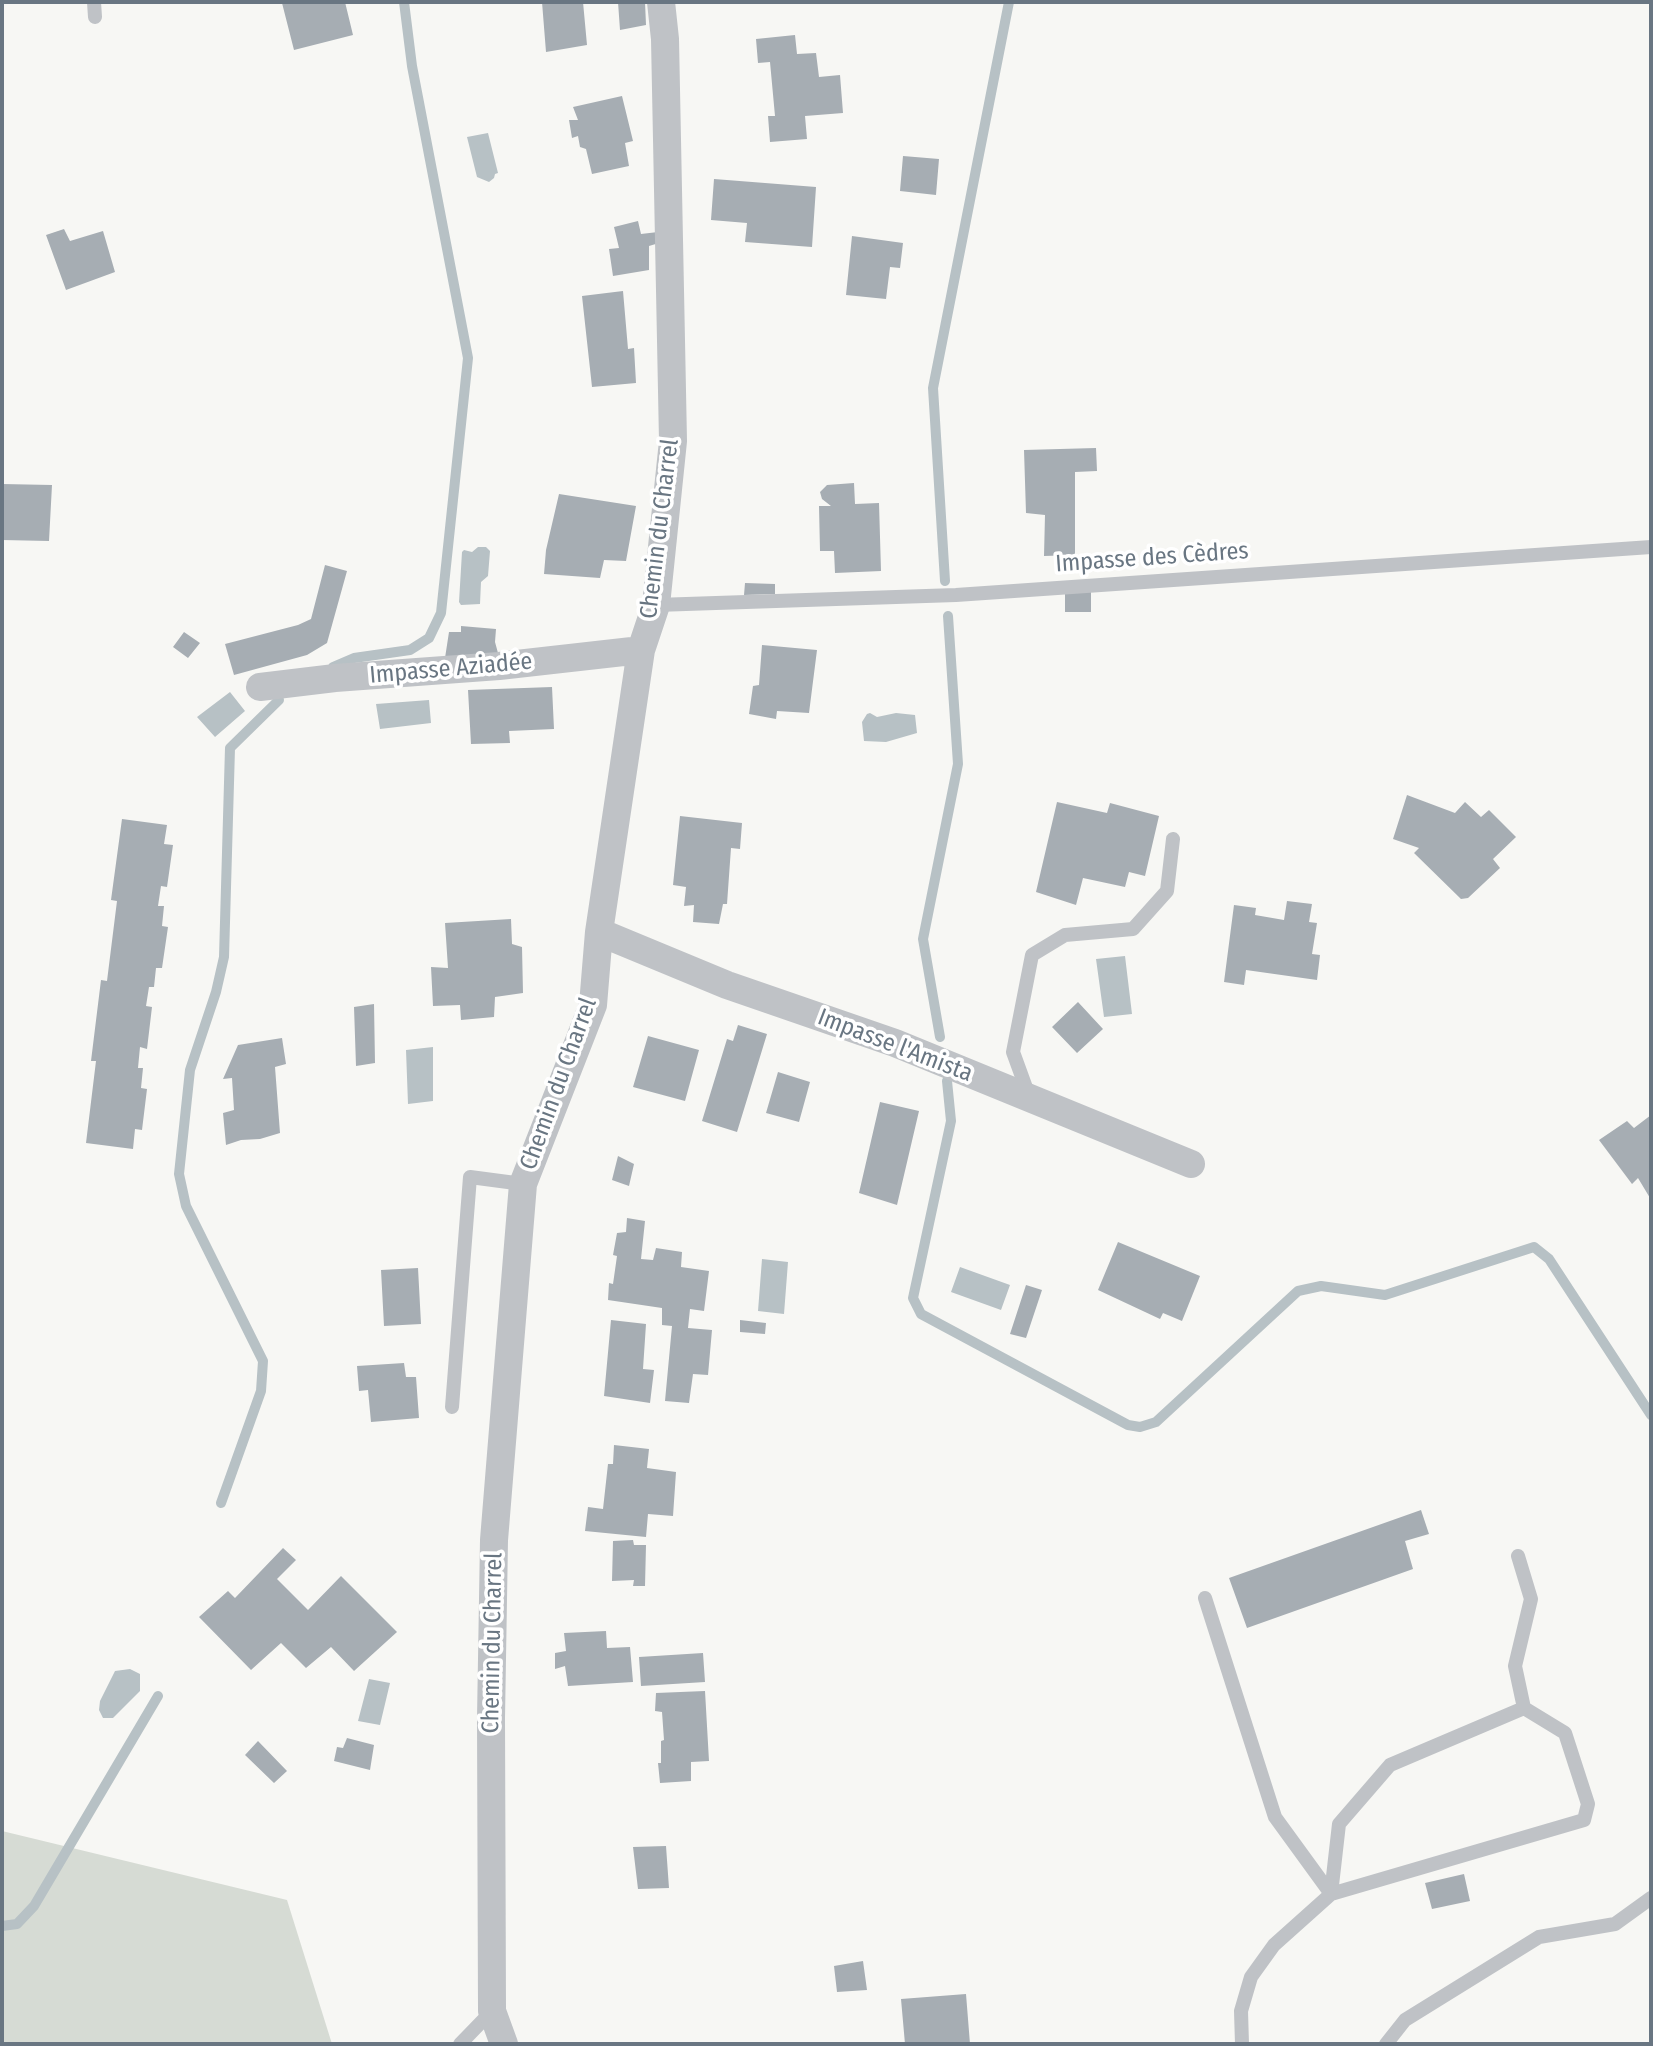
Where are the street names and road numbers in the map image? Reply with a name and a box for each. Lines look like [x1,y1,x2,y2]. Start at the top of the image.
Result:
street label: Chemin du Charrel [635,437,685,621]
street label: Impasse des Cèdres [1054,537,1250,579]
street label: Impasse Aziadée [368,648,534,690]
street label: Chemin du Charrel [515,994,603,1174]
street label: Impasse l'Amista [813,1003,977,1089]
street label: Chemin du Charrel [477,1552,509,1734]

